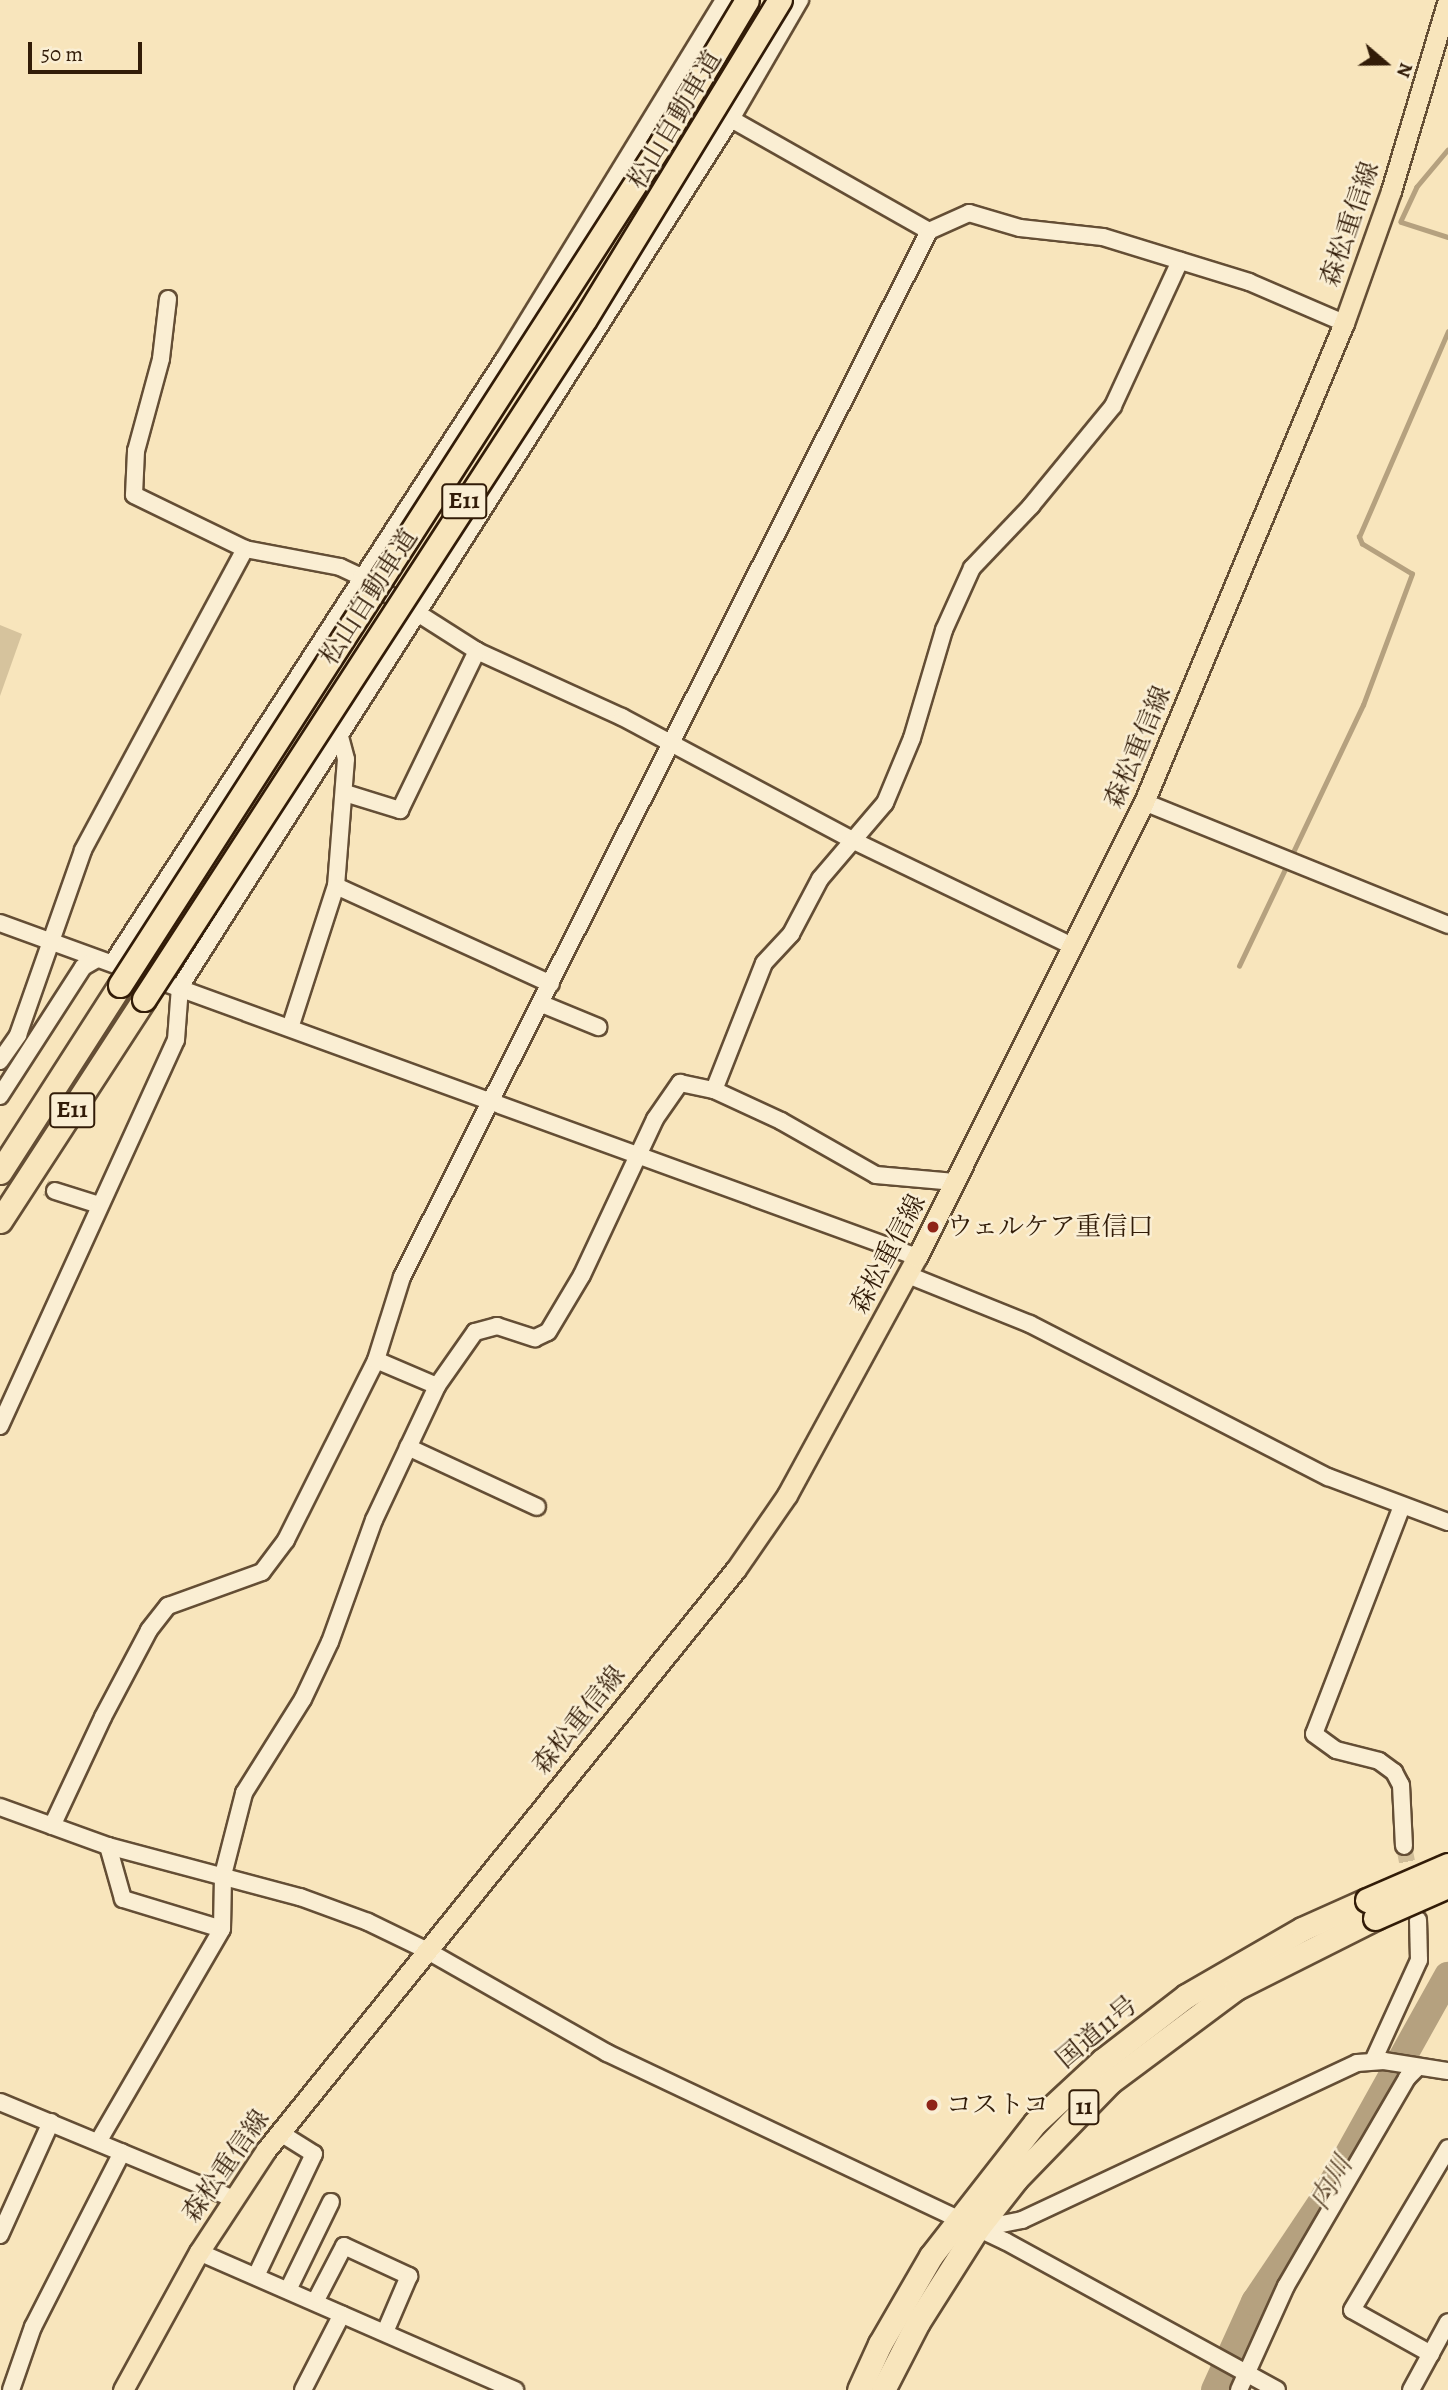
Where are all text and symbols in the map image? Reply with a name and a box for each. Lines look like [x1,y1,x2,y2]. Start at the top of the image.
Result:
scale bar [32,28,145,72]
north arrow [1350,28,1420,98]
text: 50 m [41,40,83,68]
street label: 松山自動車道 [621,45,729,195]
text: N [1390,59,1419,81]
street label: 森松重信線 [1314,157,1386,291]
road number: E11 [441,480,487,522]
street label: 松山自動車道 [313,523,425,671]
street label: 森松重信線 [1098,681,1178,813]
road number: E11 [49,1090,95,1130]
street label: 森松重信線 [844,1189,932,1319]
place label: ウェルケア重信口 [947,1211,1155,1243]
marker: ウェルケア重信口 [925,1219,941,1235]
street label: 森松重信線 [526,1660,632,1780]
street label: 国道11号 [1050,1989,1144,2075]
road number: 11 [1068,2086,1100,2128]
place label: コストコ [946,2089,1050,2121]
marker: コストコ [924,2097,940,2113]
street label: 森松重信線 [176,2104,276,2228]
water label: 内川 [1302,2150,1360,2216]

